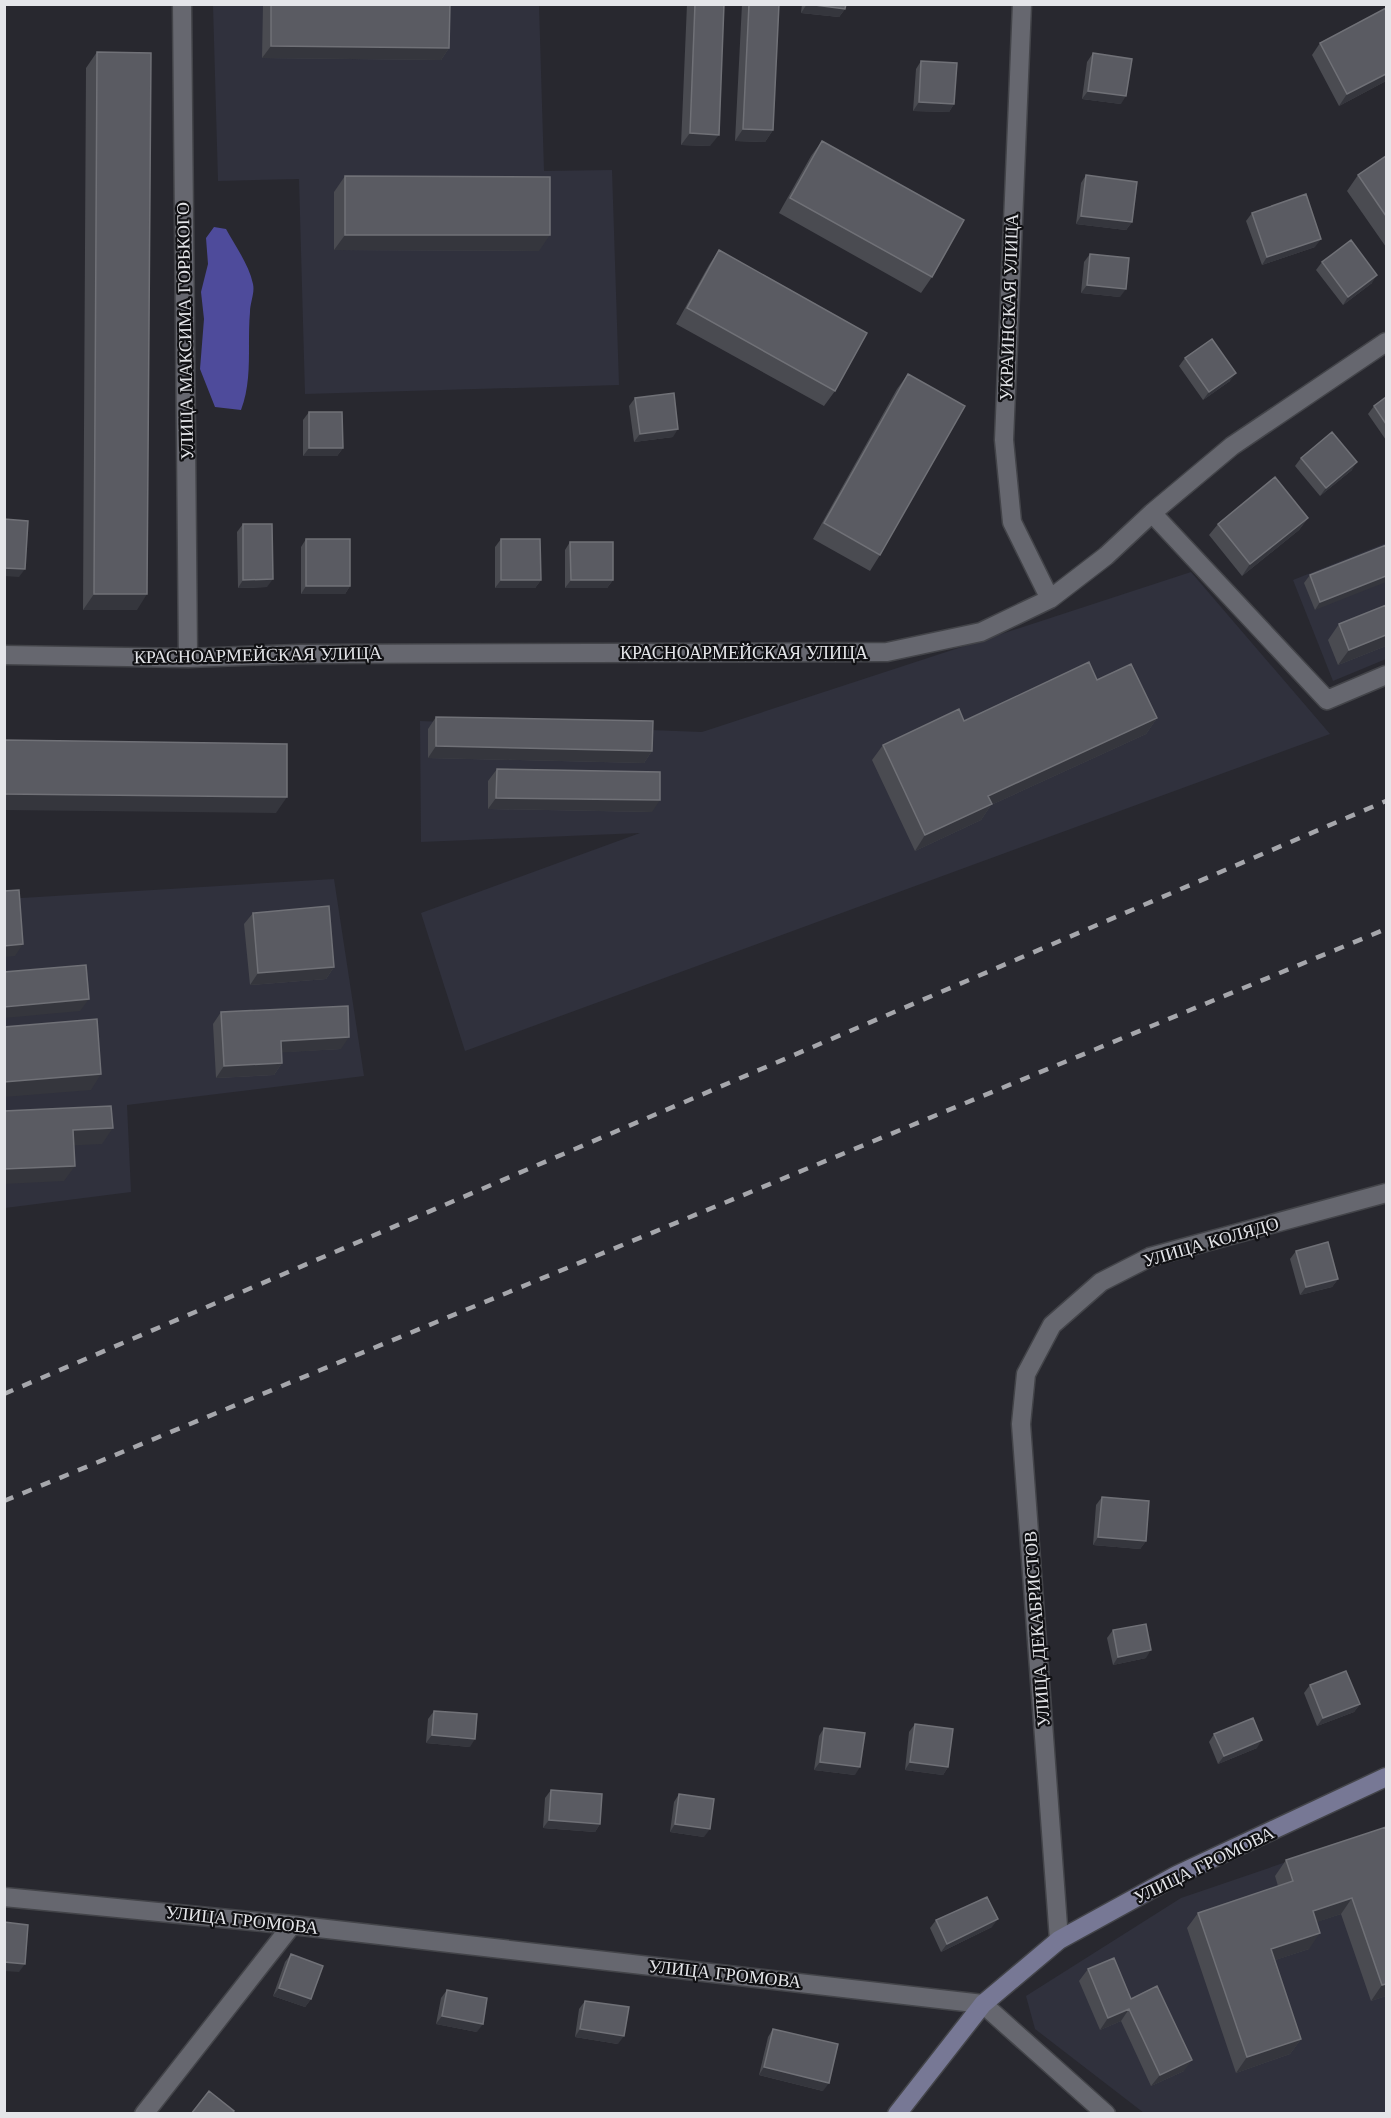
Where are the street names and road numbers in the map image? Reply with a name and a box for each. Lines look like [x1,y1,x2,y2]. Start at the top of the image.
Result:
street label: УЛИЦА МАКСИМА ГОРЬКОГО [172,202,198,460]
street label: УКРАИНСКАЯ УЛИЦА [995,213,1023,401]
street label: КРАСНОАРМЕЙСКАЯ УЛИЦА [134,642,382,668]
street label: КРАСНОАРМЕЙСКАЯ УЛИЦА [620,642,868,664]
street label: УЛИЦА КОЛЯДО [1141,1212,1281,1272]
street label: УЛИЦА ДЕКАБРИСТОВ [1019,1530,1055,1728]
street label: УЛИЦА ГРОМОВА [1130,1821,1278,1909]
street label: УЛИЦА ГРОМОВА [164,1901,320,1939]
street label: УЛИЦА ГРОМОВА [647,1955,803,1993]

